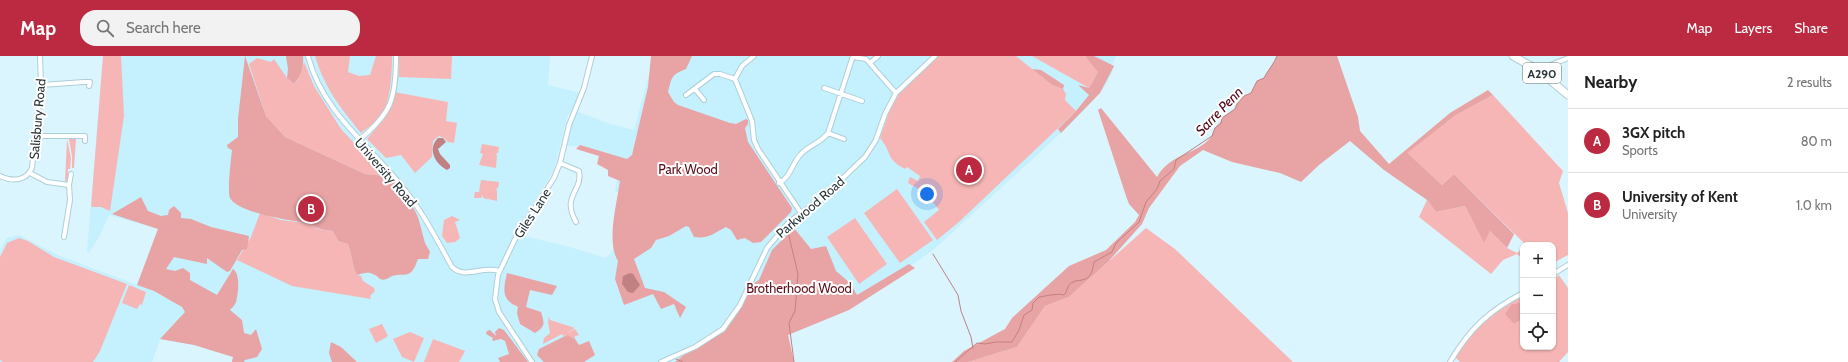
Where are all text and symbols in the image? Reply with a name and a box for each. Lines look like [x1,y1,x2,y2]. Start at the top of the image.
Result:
search box [80,10,360,46]
text: Map [20,17,56,40]
icon: search [94,17,116,39]
text: Search here [126,19,201,37]
text: Map [1687,19,1712,37]
text: Layers [1734,19,1772,37]
text: Share [1794,19,1828,37]
road number: A290 [1523,63,1561,83]
text: Nearby [1584,72,1637,92]
text: 2 results [1787,74,1832,90]
street label: Salisbury Road [26,78,48,160]
water label: Sarre Penn [1191,83,1247,139]
text: 3GX pitch [1622,124,1685,142]
text: A [1593,133,1601,149]
text: 80 m [1801,133,1832,149]
street label: University Road [352,134,420,210]
text: Sports [1622,142,1658,158]
pin: A [956,155,982,185]
park label: Park Wood [658,161,718,177]
street label: Parkwood Road [773,173,847,241]
your location [917,184,937,204]
street label: Giles Lane [510,185,554,241]
text: University of Kent [1622,188,1738,206]
pin: B [298,194,324,224]
text: B [1593,197,1601,213]
text: 1.0 km [1796,197,1832,213]
text: University [1622,206,1677,222]
map controls [1520,242,1556,350]
button: + [1520,242,1556,278]
button: − [1520,278,1556,314]
park label: Brotherhood Wood [746,280,852,296]
button: locate [1520,314,1556,350]

